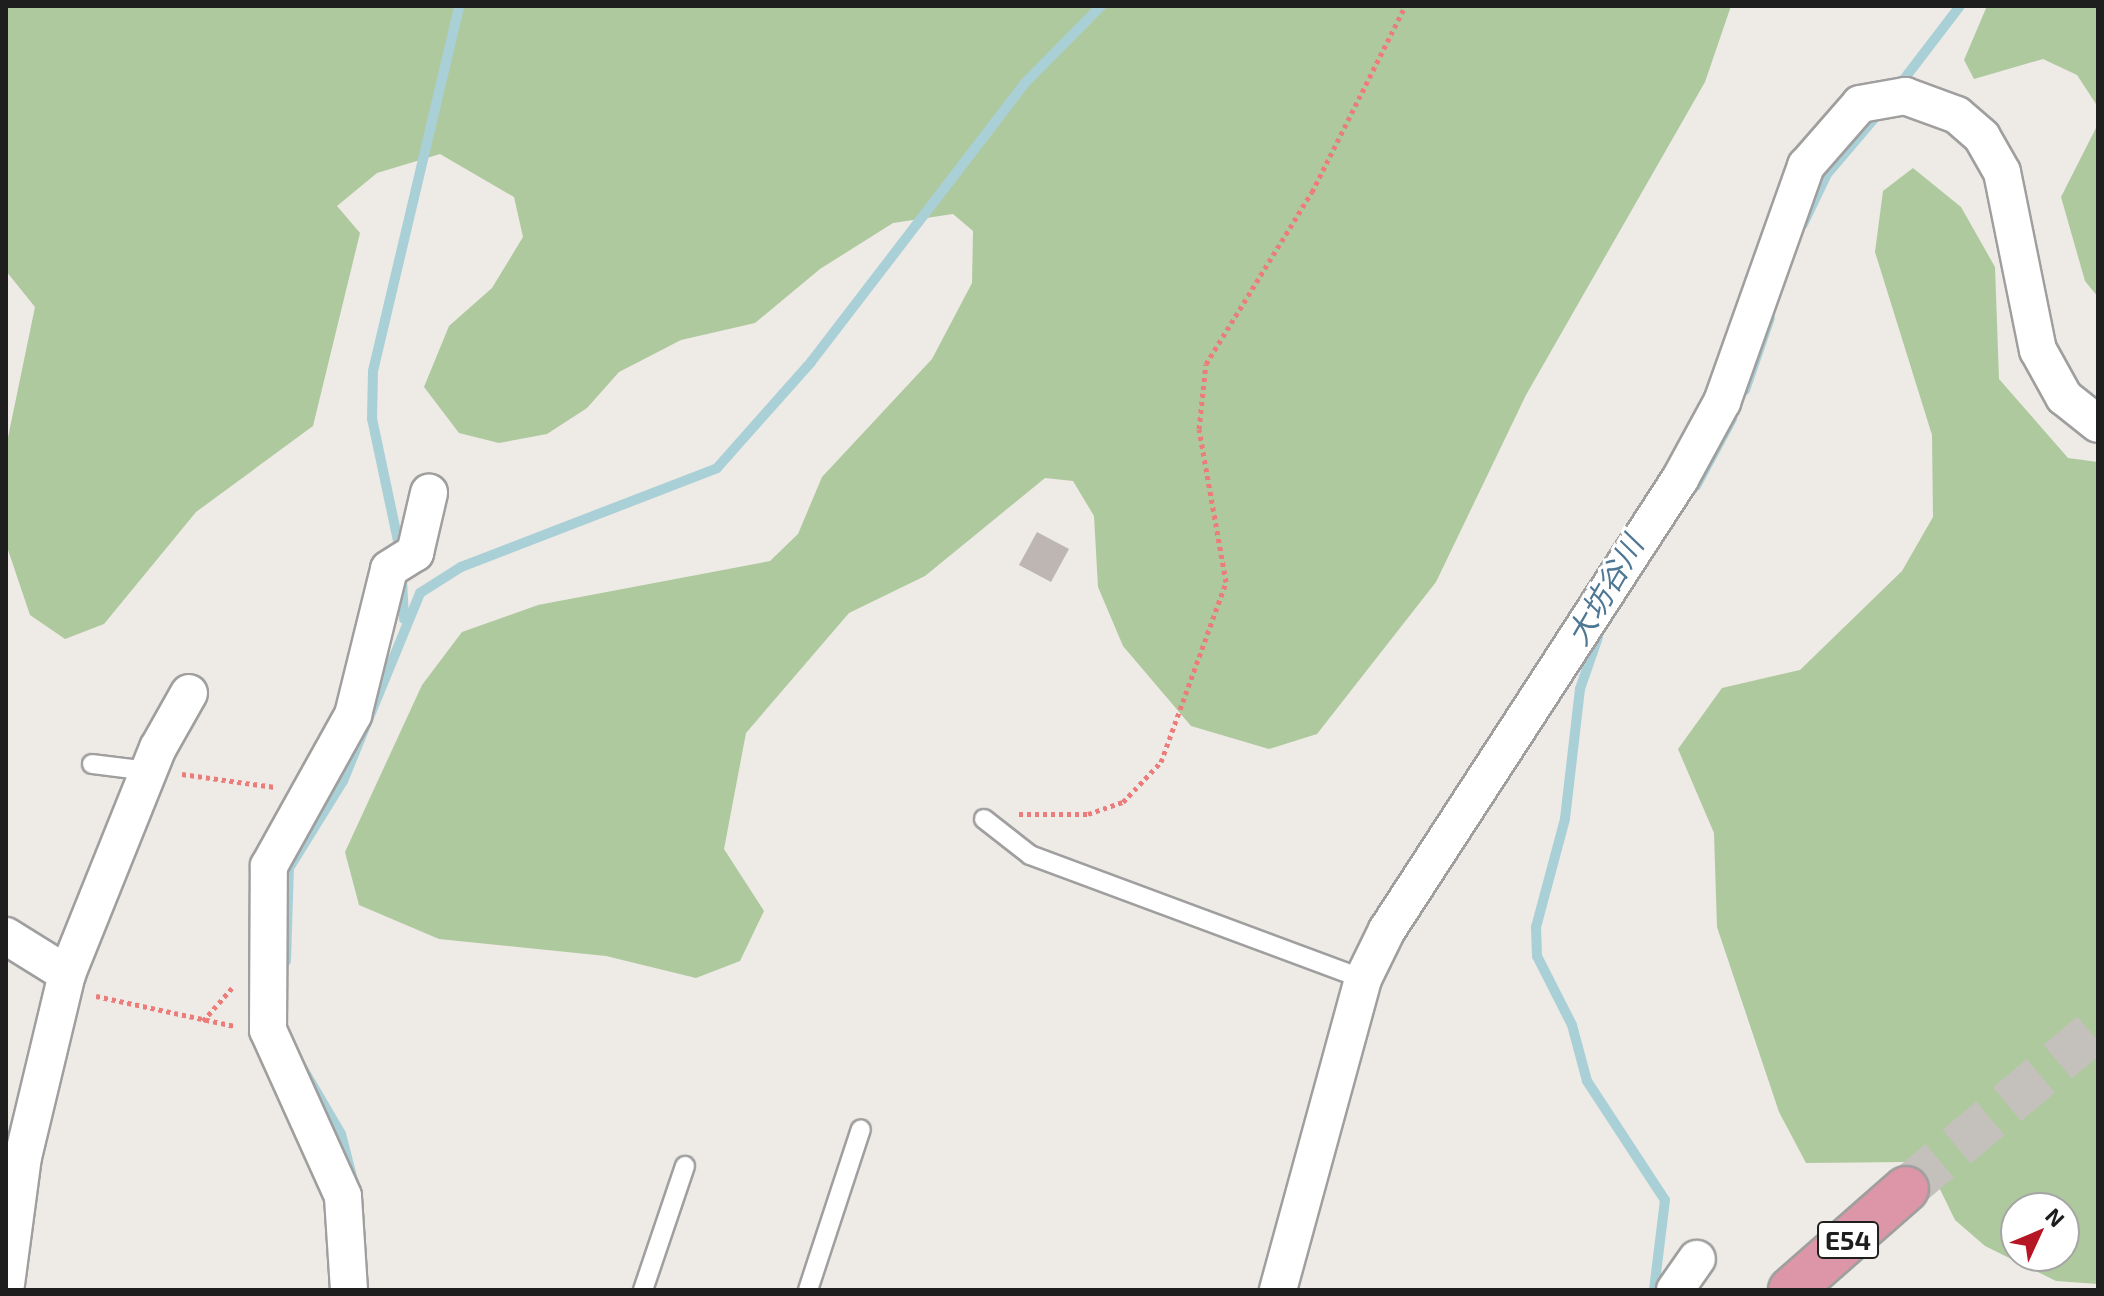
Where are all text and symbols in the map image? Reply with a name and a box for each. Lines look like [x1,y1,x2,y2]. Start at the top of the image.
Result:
water label: 大坊谷川 [1558,529,1650,651]
north arrow [2000,1192,2080,1272]
text: N [2041,1202,2071,1231]
road number: E54 [1816,1218,1880,1262]

